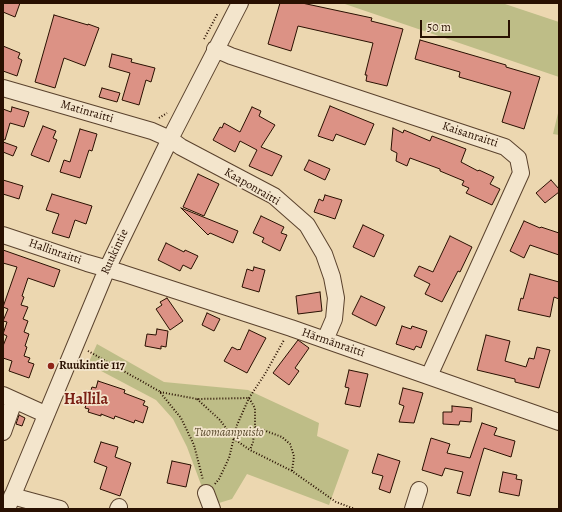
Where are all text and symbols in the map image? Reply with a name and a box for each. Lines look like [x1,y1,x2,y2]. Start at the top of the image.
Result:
scale bar [422,12,512,38]
text: 50 m [427,19,451,35]
street label: Matinraitti [59,98,115,126]
street label: Kaisanraitti [440,119,500,151]
street label: Kaaponraitti [221,165,283,209]
street label: Ruukintie [98,227,132,277]
street label: Hallinraitti [27,236,83,268]
street label: Härmänraitti [299,325,367,361]
place label: Ruukintie 117 [59,359,125,373]
marker: Ruukintie 117 [46,361,56,371]
district label: Hallila [64,390,108,410]
park label: Tuomaanpuisto [194,426,264,440]

